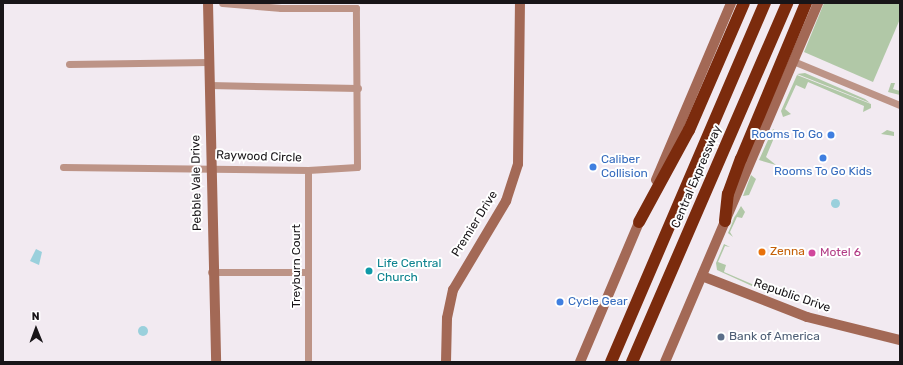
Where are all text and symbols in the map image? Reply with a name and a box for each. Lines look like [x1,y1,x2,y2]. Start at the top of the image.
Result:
street label: Central Expressway [669,123,725,231]
place label: Rooms To Go [751,128,823,142]
marker: Rooms To Go [826,130,836,140]
street label: Pebble Vale Drive [189,135,205,231]
street label: Raywood Circle [216,148,302,166]
place label: Caliber Collision [601,153,648,181]
marker: Rooms To Go Kids [818,153,828,163]
marker: Caliber Collision [588,162,598,172]
place label: Rooms To Go Kids [774,165,872,179]
street label: Premier Drive [449,188,501,260]
street label: Treyburn Court [290,224,304,308]
place label: Zenna [770,245,805,259]
place label: Motel 6 [820,246,861,260]
marker: Zenna [757,247,767,257]
marker: Motel 6 [807,248,817,258]
place label: Life Central Church [377,257,441,285]
marker: Life Central Church [364,266,374,276]
street label: Republic Drive [752,276,832,316]
place label: Cycle Gear [568,295,628,309]
marker: Cycle Gear [555,297,565,307]
north arrow [16,309,56,349]
text: N [32,310,40,323]
place label: Bank of America [729,330,821,344]
marker: Bank of America [716,332,726,342]

